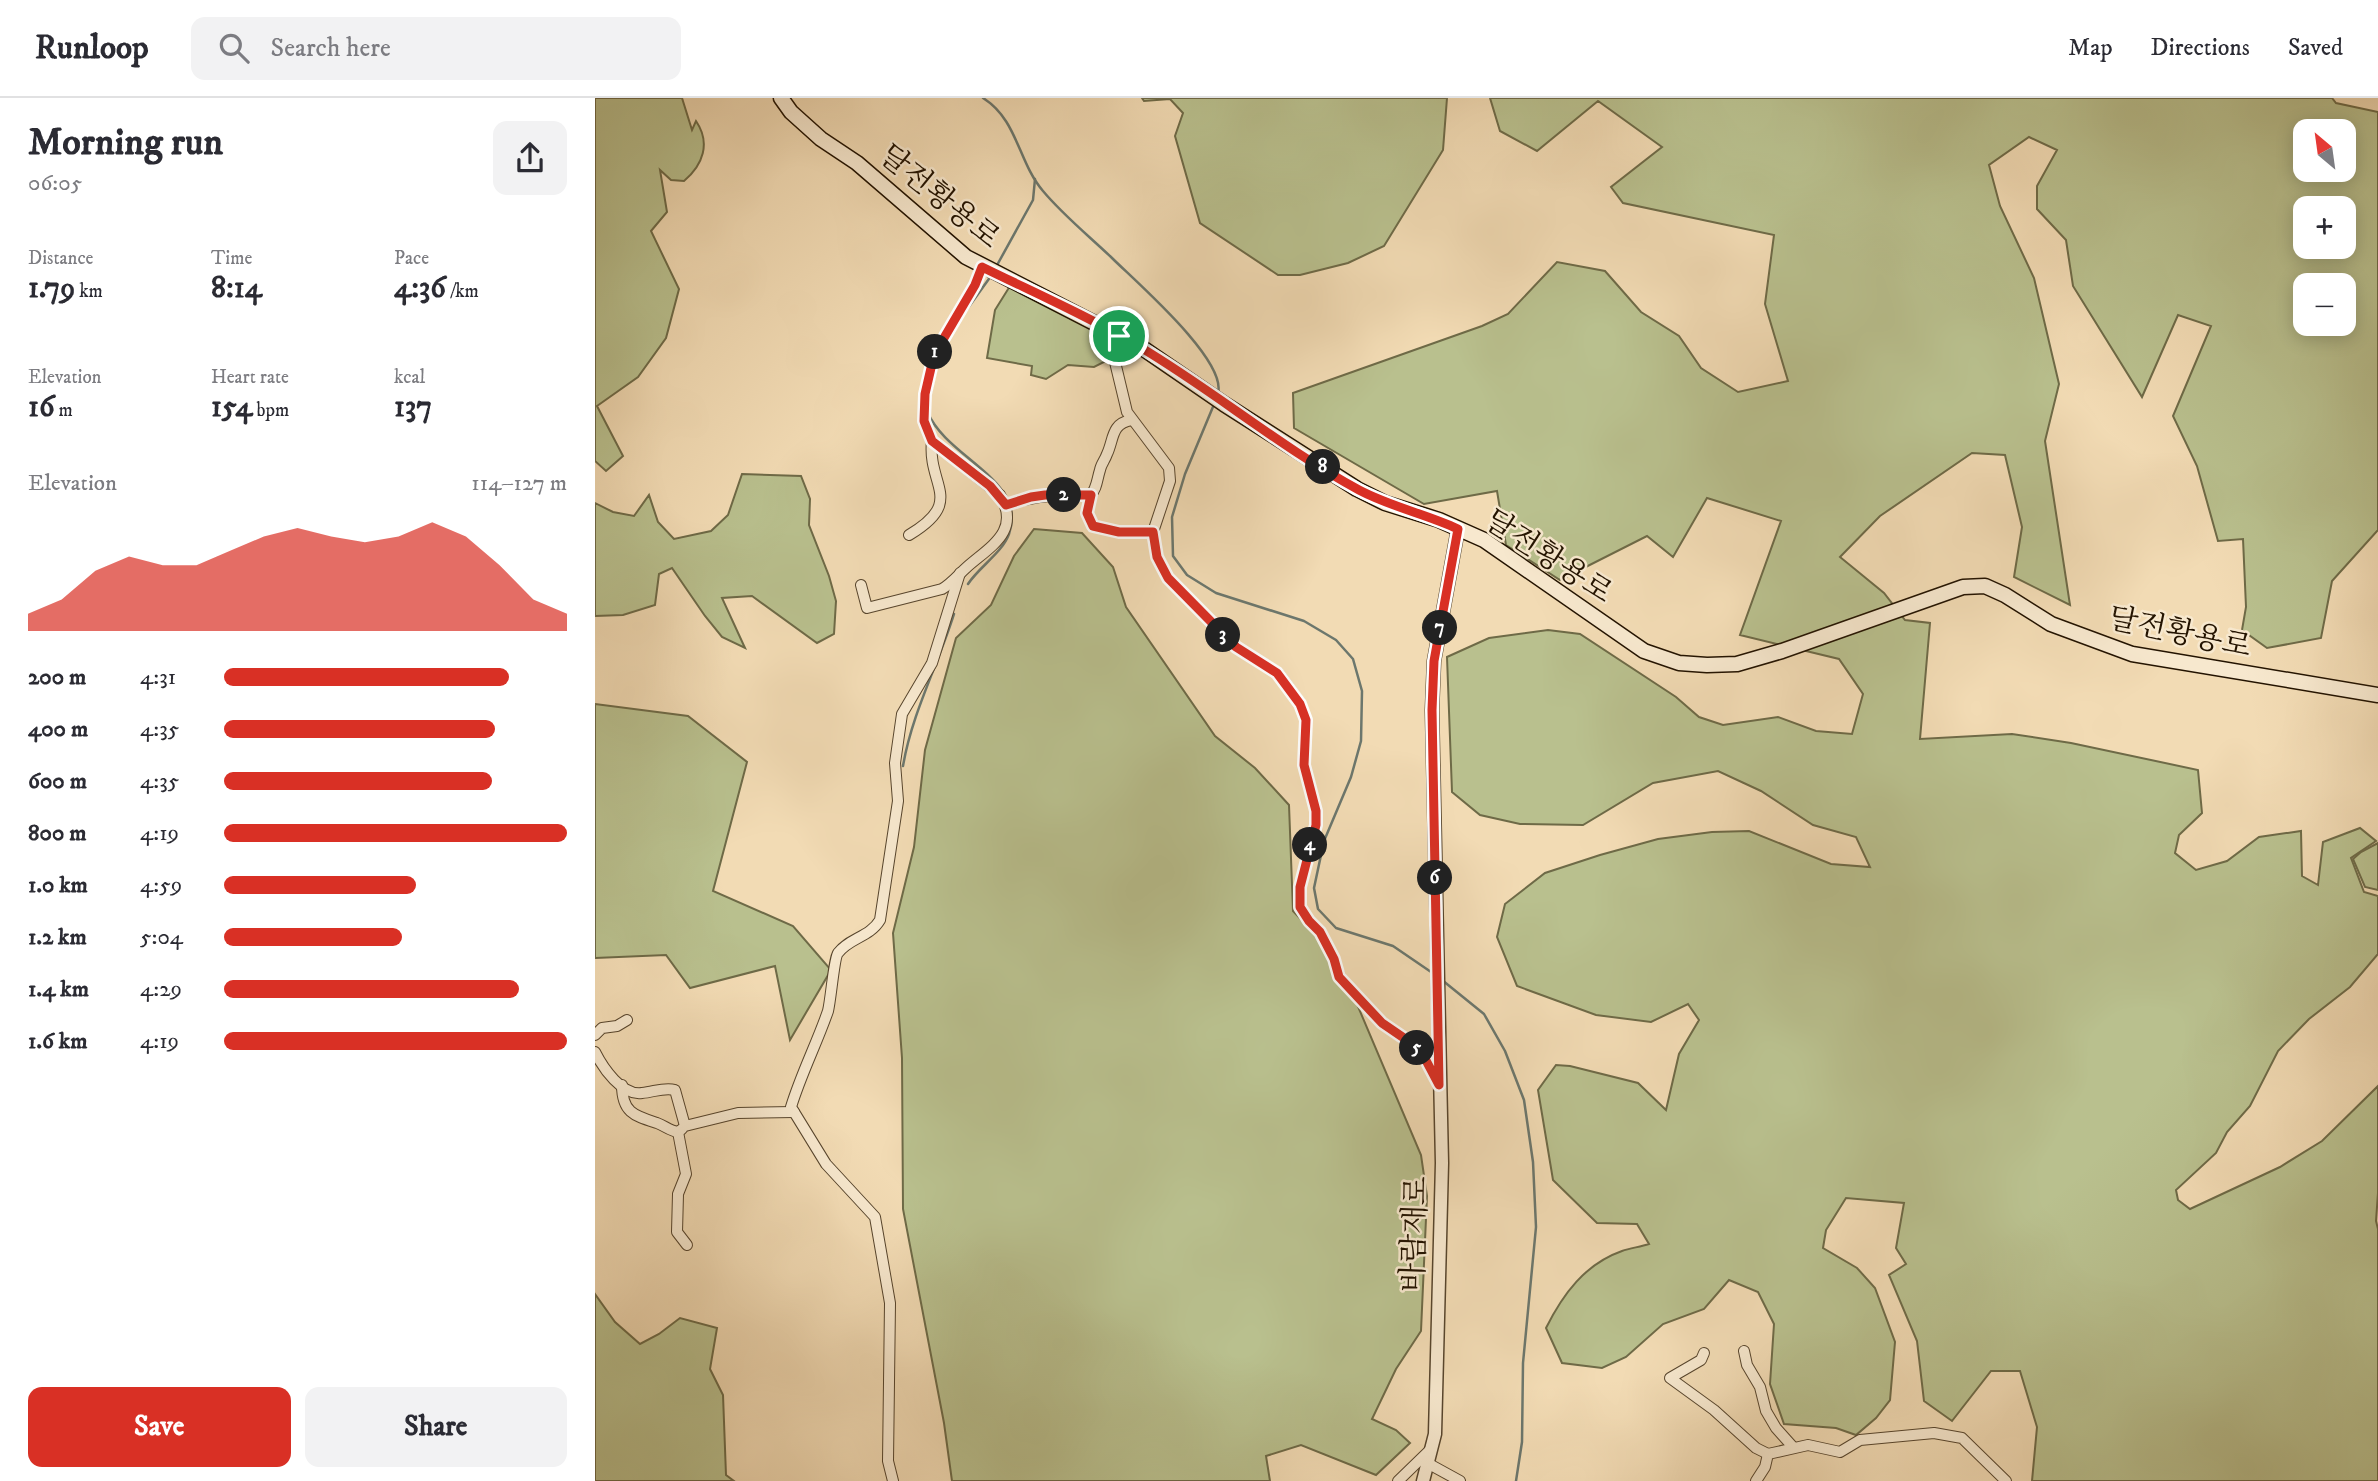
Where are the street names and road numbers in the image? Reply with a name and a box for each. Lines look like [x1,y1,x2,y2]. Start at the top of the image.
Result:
street label: 달전황용로 [871,137,1007,257]
street label: 달전황용로 [1477,502,1619,612]
street label: 달전황용로 [2105,600,2254,667]
street label: 바람재로 [1395,1175,1436,1293]

